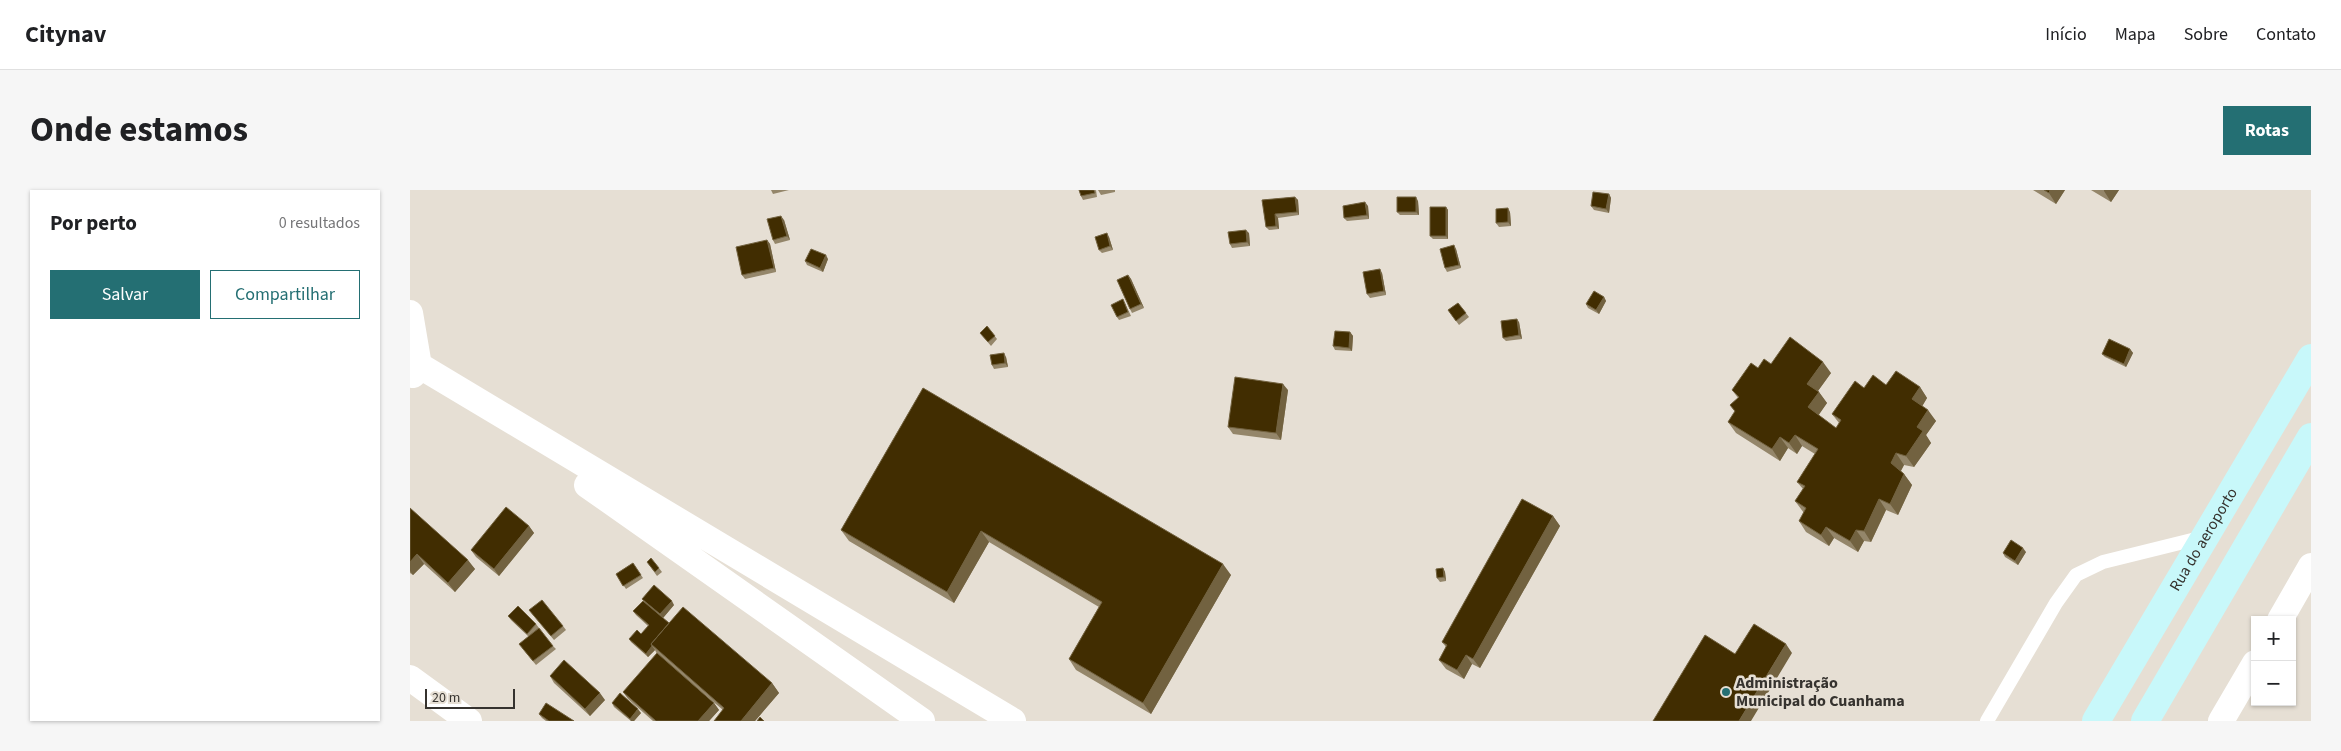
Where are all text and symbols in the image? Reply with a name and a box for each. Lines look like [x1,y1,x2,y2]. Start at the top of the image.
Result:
text: Citynav [25,17,106,52]
text: Início [2045,22,2087,47]
text: Mapa [2115,22,2156,47]
text: Sobre [2184,22,2228,47]
text: Contato [2256,22,2316,47]
text: Onde estamos [30,105,248,155]
button: Rotas [2223,106,2311,155]
text: Por perto [50,208,137,238]
text: 0 resultados [279,212,360,234]
button: Salvar [50,270,200,319]
button: Compartilhar [210,270,360,319]
street label: Rua do aeroporto [2164,484,2243,595]
map controls [2251,616,2296,706]
button: + [2251,616,2296,661]
button: − [2251,661,2296,706]
place label: Administração Municipal do Cuanhama [1735,672,1905,712]
scale bar [425,686,515,709]
marker: Administração Municipal do Cuanhama [1720,686,1732,698]
text: 20 m [432,688,460,708]

